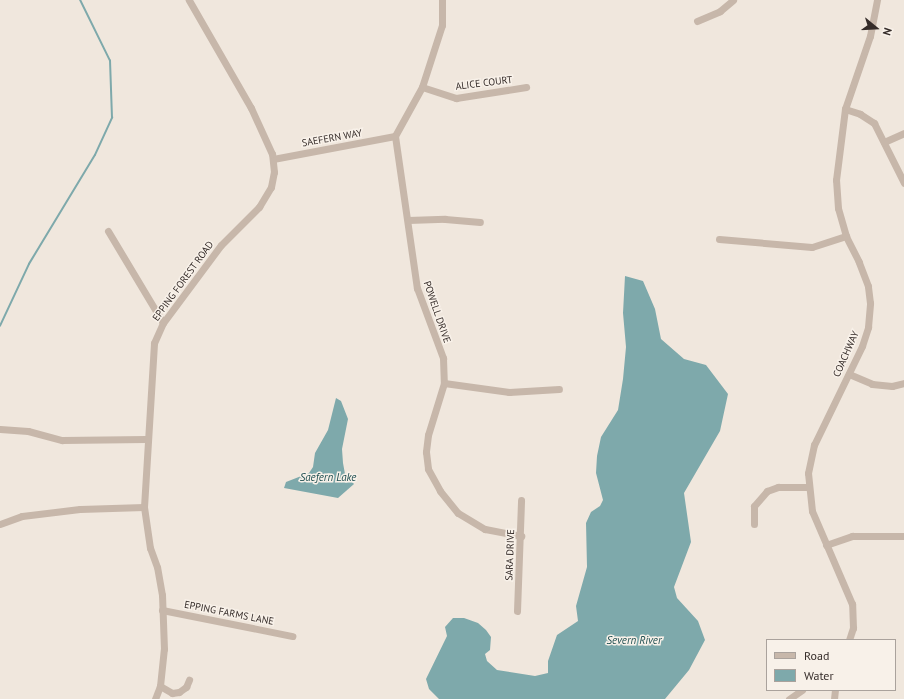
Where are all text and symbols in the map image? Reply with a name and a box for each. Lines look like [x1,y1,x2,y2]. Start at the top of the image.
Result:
north arrow [856,8,896,48]
text: N [880,26,895,37]
street label: ALICE COURT [455,74,513,92]
street label: SAEFERN WAY [301,127,363,149]
street label: EPPING FOREST ROAD [150,239,216,323]
street label: POWELL DRIVE [421,279,453,345]
street label: COACHWAY [831,329,861,379]
water label: Saefern Lake [300,470,356,484]
street label: SARA DRIVE [503,529,517,581]
street label: EPPING FARMS LANE [183,598,275,628]
water label: Severn River [606,633,662,647]
legend [766,639,896,691]
text: Road [804,648,829,663]
text: Water [804,668,834,683]

